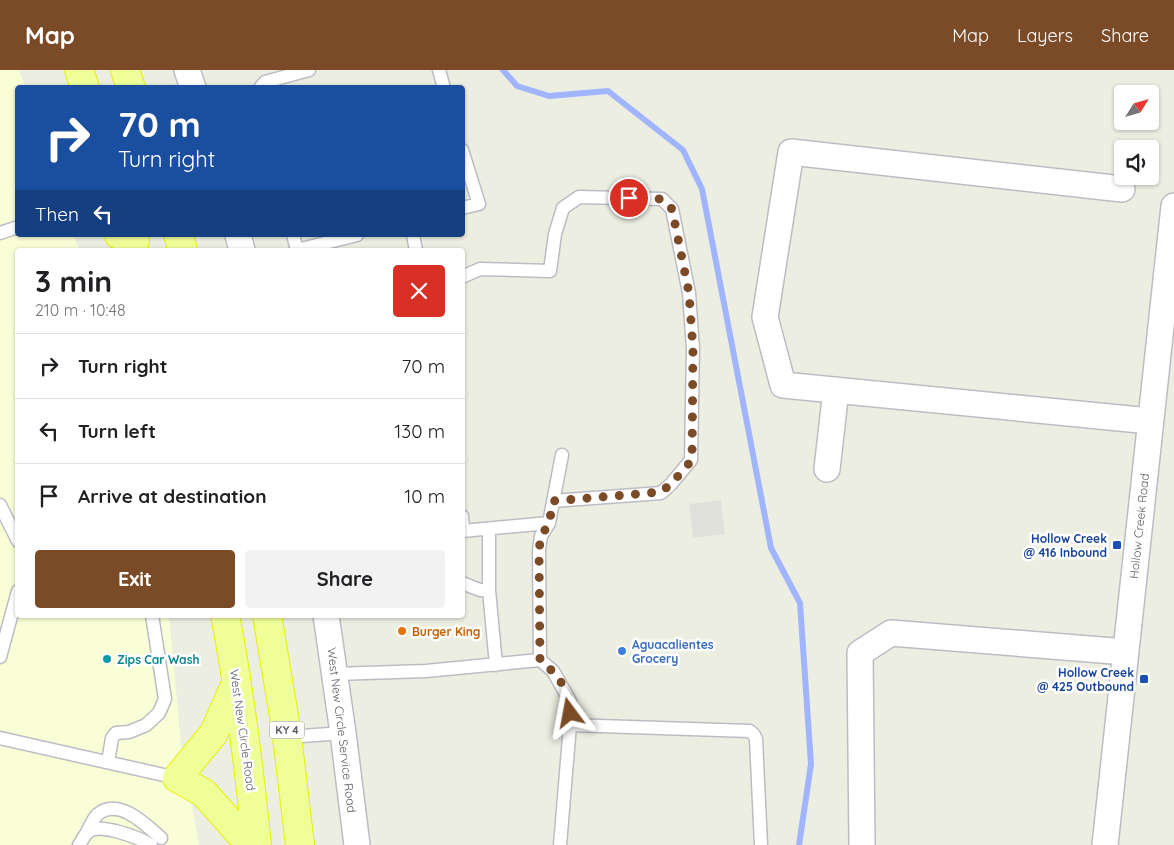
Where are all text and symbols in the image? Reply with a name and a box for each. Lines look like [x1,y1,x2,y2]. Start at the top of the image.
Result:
text: Map [25,20,75,50]
text: Map [952,24,989,47]
text: Layers [1017,24,1073,47]
text: Share [1101,24,1149,47]
north arrow [1114,85,1159,130]
map controls [1114,85,1159,185]
text: 70 m [118,102,201,146]
icon: right [35,105,100,170]
button: sound [1114,140,1159,185]
text: Turn right [118,145,215,173]
pin [608,177,650,219]
icon: arrive [615,184,643,212]
icon: left [89,200,117,228]
text: Then [35,202,79,226]
text: 3 min [35,262,112,300]
button: close [393,265,445,317]
text: 210 m · 10:48 [35,300,126,320]
icon: right [35,352,63,380]
text: Turn right [78,354,167,378]
text: 70 m [401,354,445,378]
icon: left [35,417,63,445]
text: Turn left [78,419,156,443]
text: 130 m [394,419,445,443]
street label: Hollow Creek Road [1126,472,1152,580]
icon: arrive [35,482,63,510]
text: Arrive at destination [78,484,267,508]
text: 10 m [404,484,445,508]
place label: Hollow Creek @ 416 Inbound [1024,531,1107,560]
marker: Hollow Creek @ 416 Inbound [1111,539,1123,551]
button: Exit [35,550,235,608]
button: Share [245,550,445,608]
place label: Burger King [412,624,481,639]
marker: Burger King [396,625,408,637]
place label: Aguacalientes Grocery [632,637,714,666]
marker: Aguacalientes Grocery [616,645,628,657]
street label: West New Circle Service Road [324,647,360,813]
place label: Zips Car Wash [117,652,199,667]
marker: Zips Car Wash [101,653,113,665]
place label: Hollow Creek @ 425 Outbound [1037,665,1134,694]
street label: West New Circle Road [227,668,259,792]
marker: Hollow Creek @ 425 Outbound [1138,673,1150,685]
position arrow [543,686,595,738]
road number: KY 4 [270,722,304,738]

